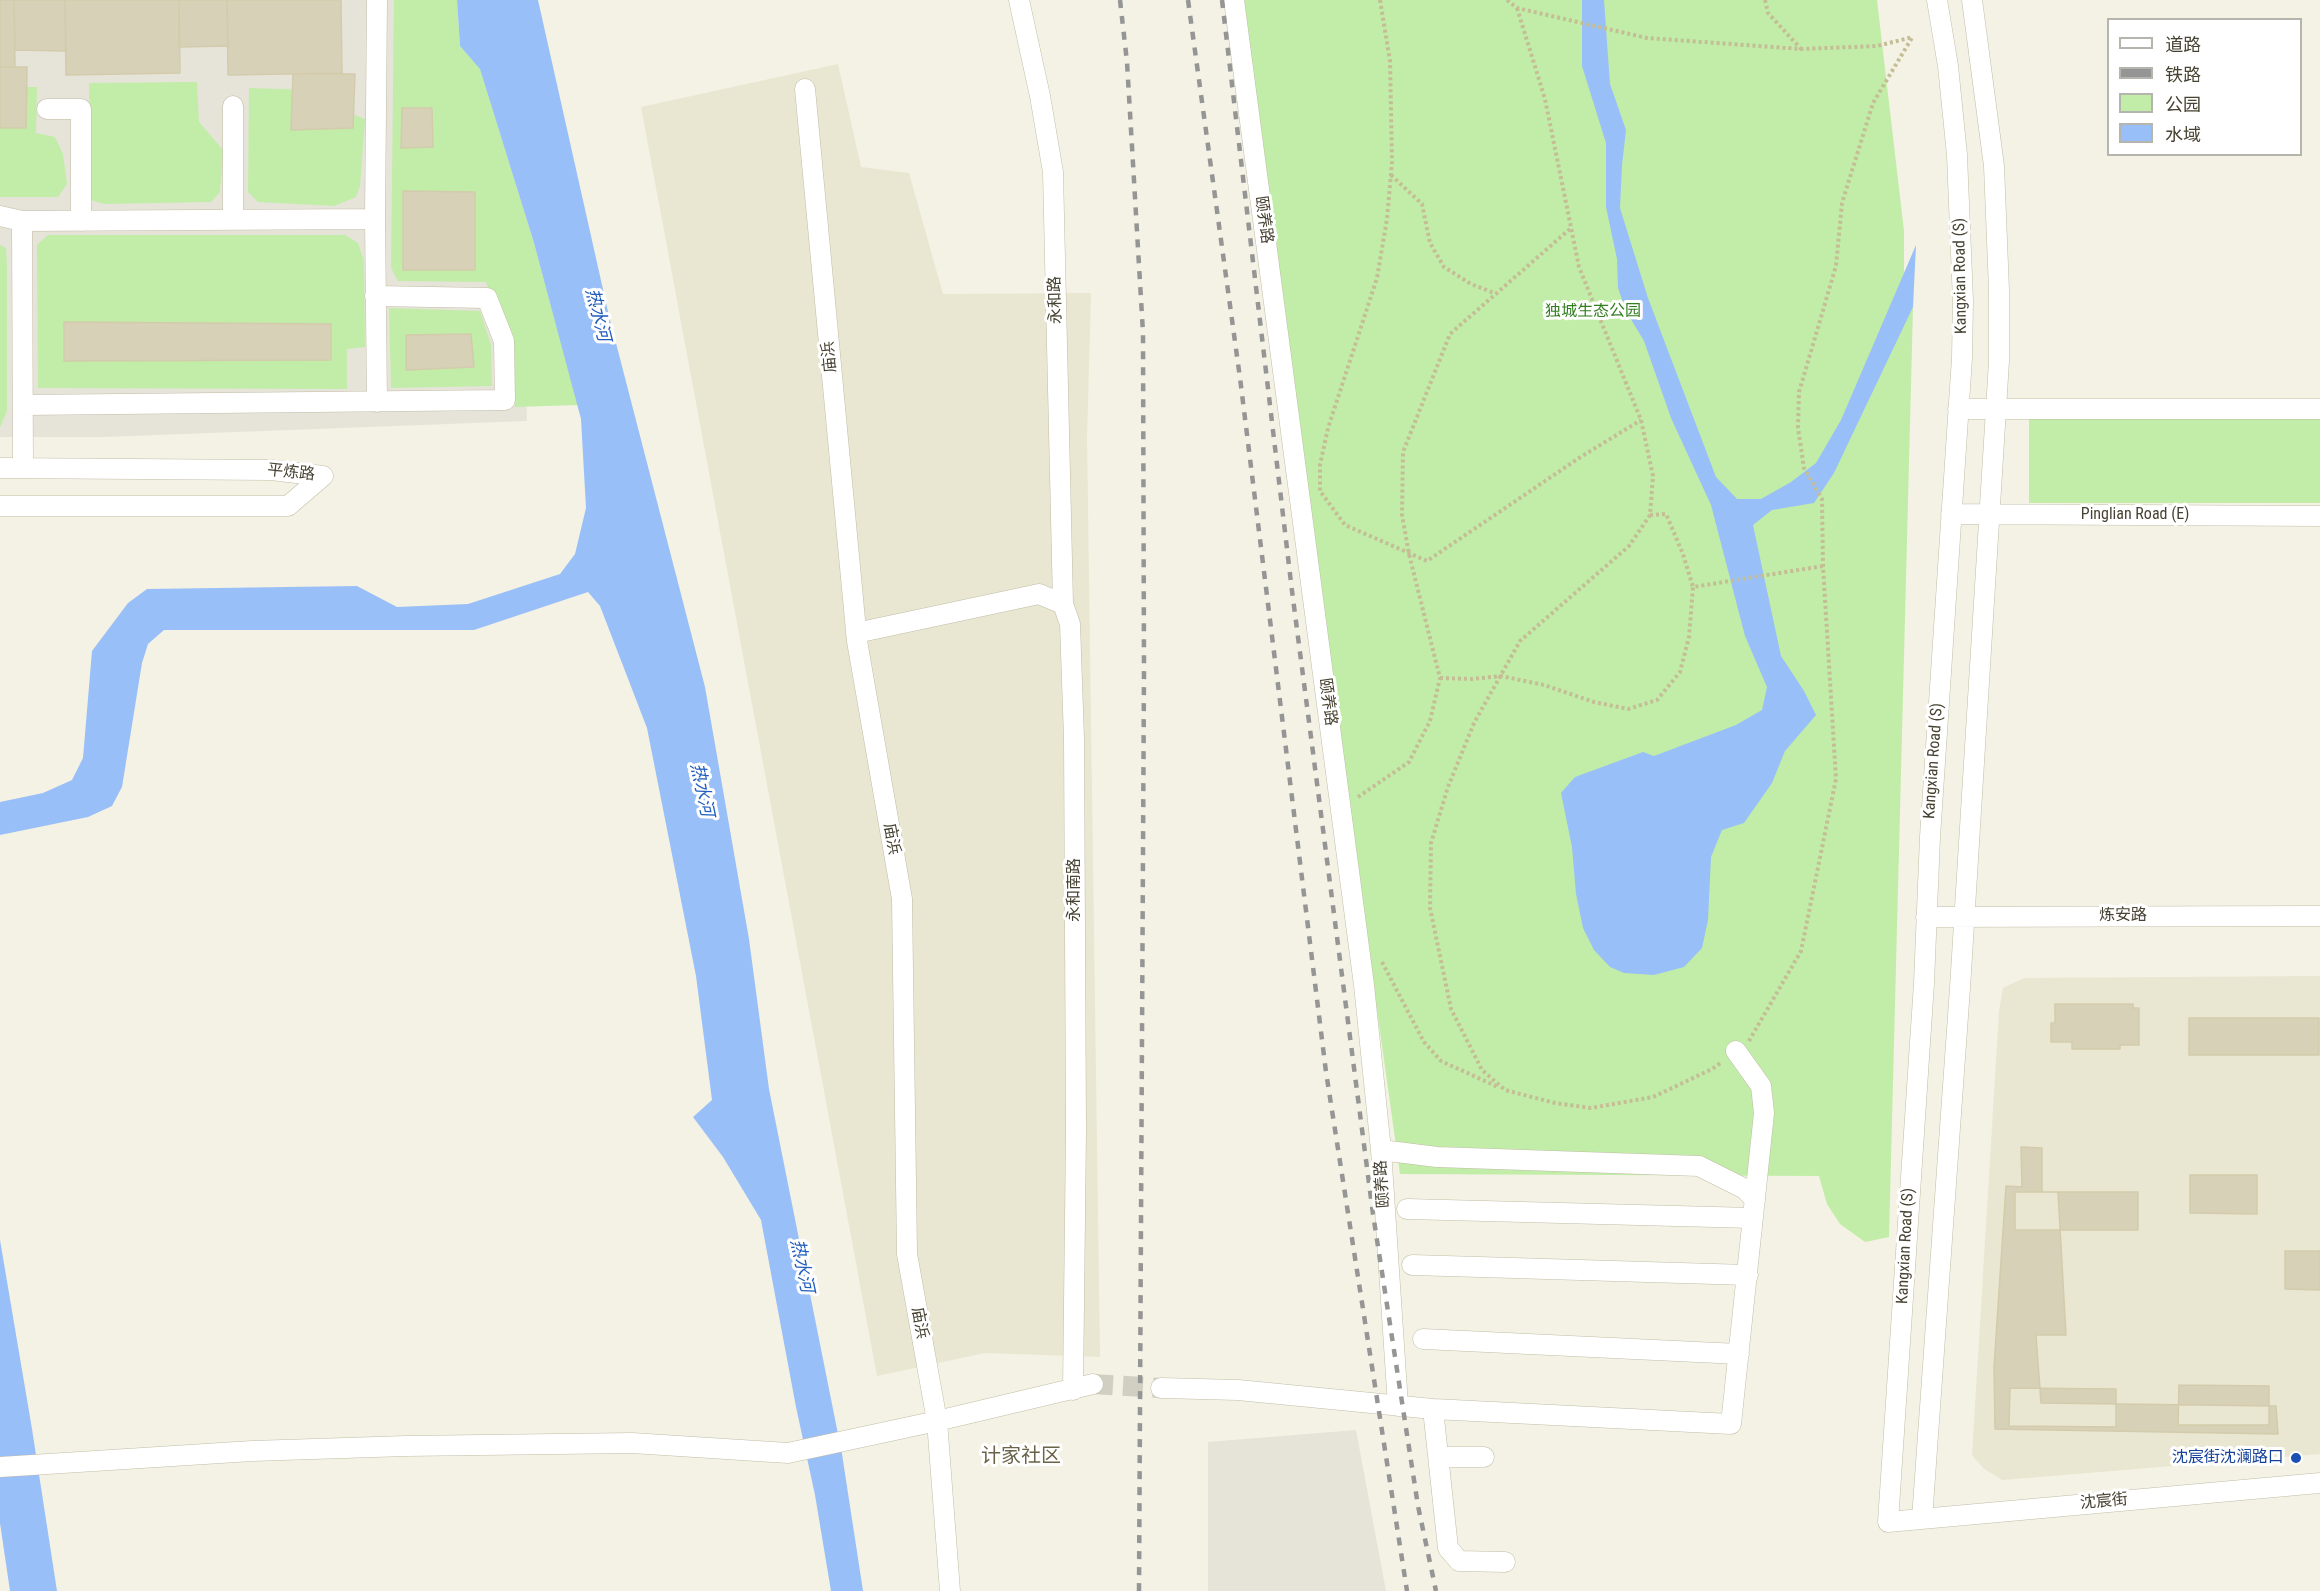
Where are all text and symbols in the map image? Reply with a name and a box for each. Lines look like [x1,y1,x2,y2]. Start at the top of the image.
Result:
legend [2107,18,2302,156]
text: 道路 [2165,34,2201,55]
text: 铁路 [2165,64,2201,85]
text: 公园 [2165,94,2201,115]
text: 水域 [2165,124,2201,145]
street label: 颐养路 [1250,195,1276,245]
street label: Kangxian Road (S) [1950,218,1972,334]
street label: 永和路 [1046,276,1066,324]
water label: 热水河 [580,286,614,344]
park label: 独城生态公园 [1545,302,1641,322]
street label: 庙浜 [819,340,841,374]
street label: 平炼路 [266,461,316,485]
street label: Pinglian Road (E) [2081,505,2189,525]
street label: 颐养路 [1314,677,1340,727]
street label: Kangxian Road (S) [1920,702,1948,820]
water label: 热水河 [685,761,717,819]
street label: 庙浜 [879,822,903,856]
street label: 永和南路 [1065,858,1085,922]
street label: 炼安路 [2099,906,2147,926]
street label: 颐养路 [1372,1159,1394,1209]
street label: Kangxian Road (S) [1893,1188,1919,1304]
water label: 热水河 [785,1237,817,1295]
street label: 庙浜 [907,1306,931,1340]
district label: 计家社区 [981,1445,1061,1469]
place label: 沈宸街沈澜路口 [2172,1448,2284,1468]
marker: 沈宸街沈澜路口 [2289,1451,2303,1465]
street label: 沈宸街 [2079,1490,2129,1514]

